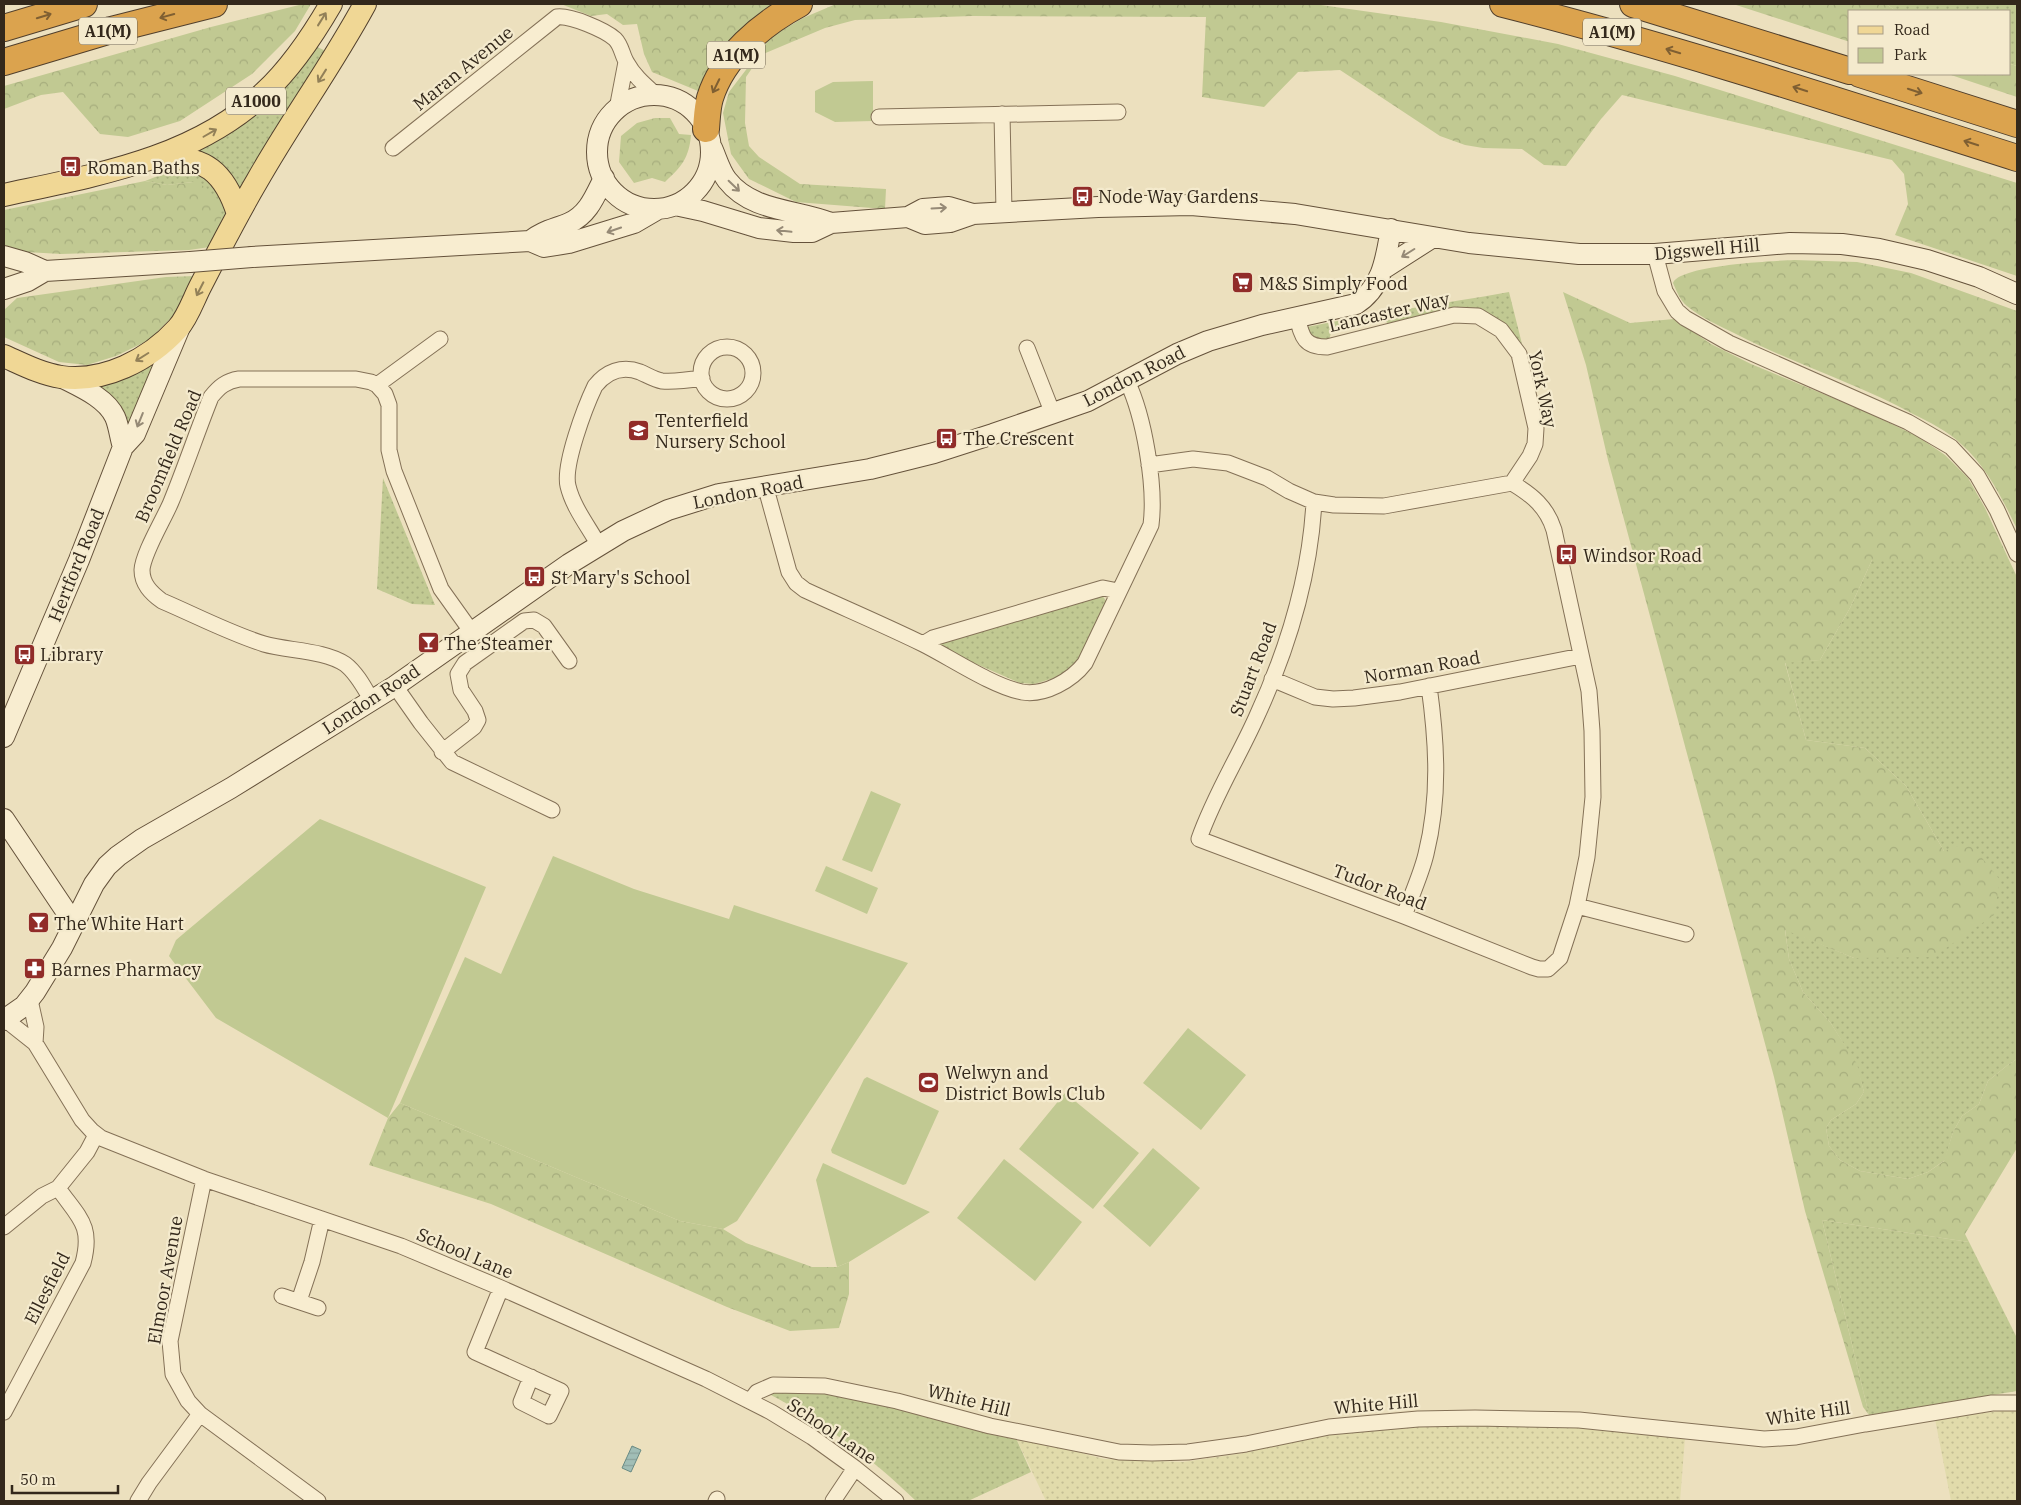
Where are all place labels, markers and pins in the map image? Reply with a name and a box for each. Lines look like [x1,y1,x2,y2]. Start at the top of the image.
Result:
bus stop icon: Roman Baths [59,155,83,179]
place label: Roman Baths [87,156,200,179]
bus stop icon: Node Way Gardens [1070,184,1094,208]
place label: Node Way Gardens [1098,185,1259,208]
supermarket icon: M&S Simply Food [1231,271,1255,295]
place label: M&S Simply Food [1259,272,1408,295]
place label: Tenterfield Nursery School [655,409,786,453]
school or university icon: Tenterfield Nursery School [627,418,651,442]
bus stop icon: The Crescent [935,426,959,450]
place label: The Crescent [963,427,1074,450]
bus stop icon: Windsor Road [1555,543,1579,567]
place label: Windsor Road [1583,544,1702,567]
bus stop icon: St Mary's School [523,565,547,589]
place label: St Mary's School [551,566,690,589]
bar icon: The Steamer [416,631,440,655]
place label: The Steamer [444,632,552,655]
bus stop icon: Library [12,642,36,666]
place label: Library [40,643,103,666]
bar icon: The White Hart [26,911,50,935]
place label: The White Hart [54,912,184,935]
pharmacy icon: Barnes Pharmacy [23,957,47,981]
place label: Barnes Pharmacy [51,958,202,981]
place label: Welwyn and District Bowls Club [945,1061,1105,1105]
sports icon: Welwyn and District Bowls Club [917,1070,941,1094]

